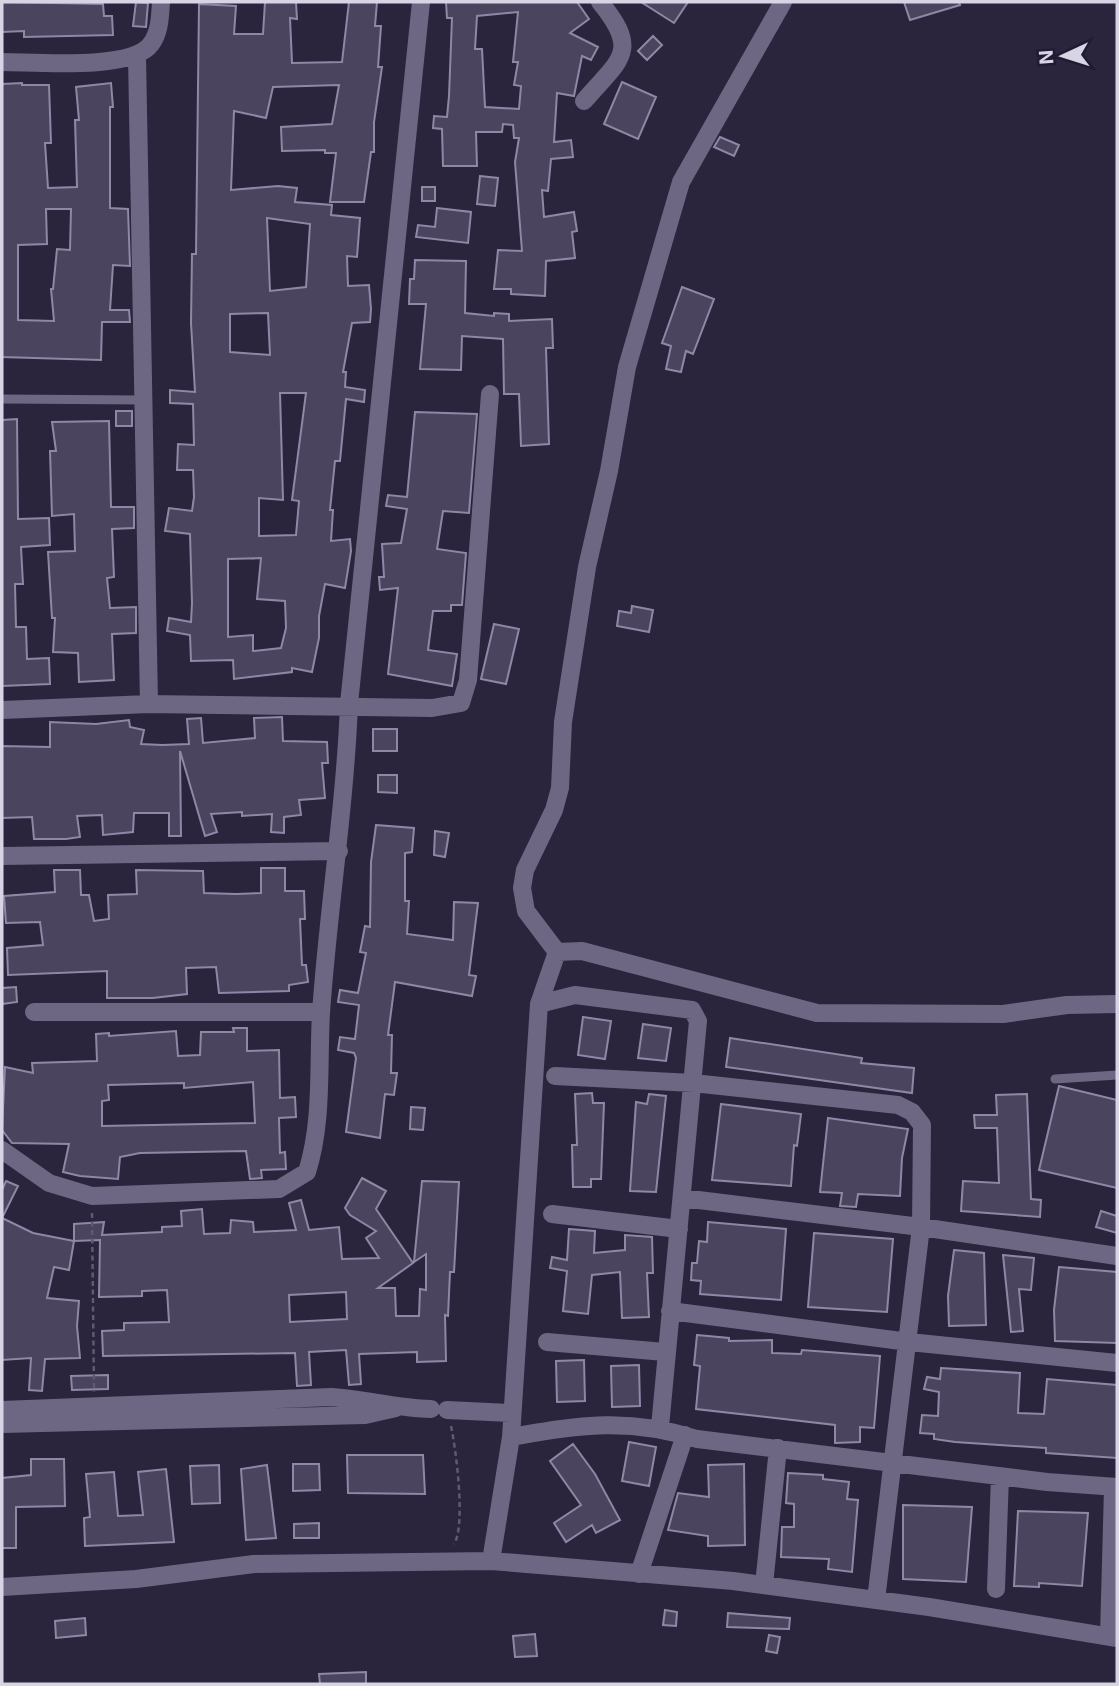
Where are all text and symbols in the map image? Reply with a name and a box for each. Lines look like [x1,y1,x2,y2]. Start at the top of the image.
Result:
north arrow [1028,21,1098,91]
text: N [1035,49,1059,65]

